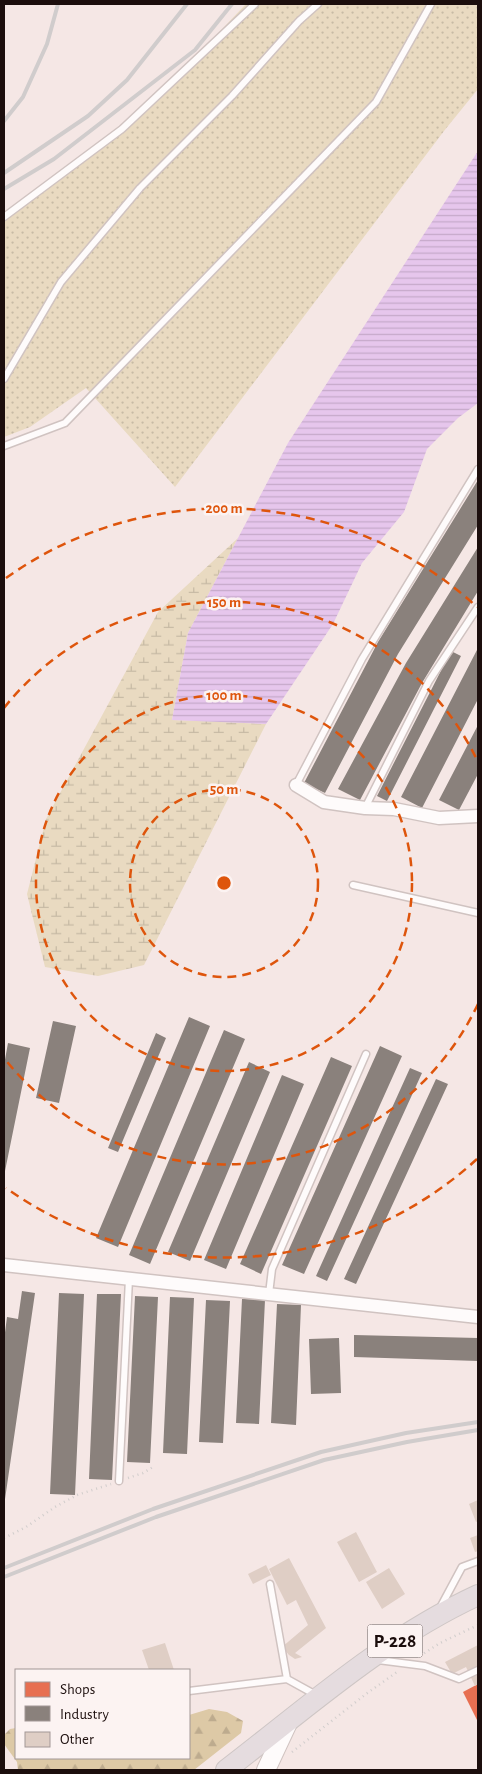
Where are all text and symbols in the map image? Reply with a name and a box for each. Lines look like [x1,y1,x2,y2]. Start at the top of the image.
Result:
text: 200 m [205,501,243,516]
text: 150 m [207,595,241,610]
text: 100 m [206,688,242,703]
text: 50 m [210,782,238,797]
centre of rings [215,874,233,892]
road number: Р-228 [368,1624,422,1658]
legend [15,1669,190,1759]
text: Shops [60,1682,95,1697]
text: Industry [60,1707,109,1722]
text: Other [60,1732,94,1747]

